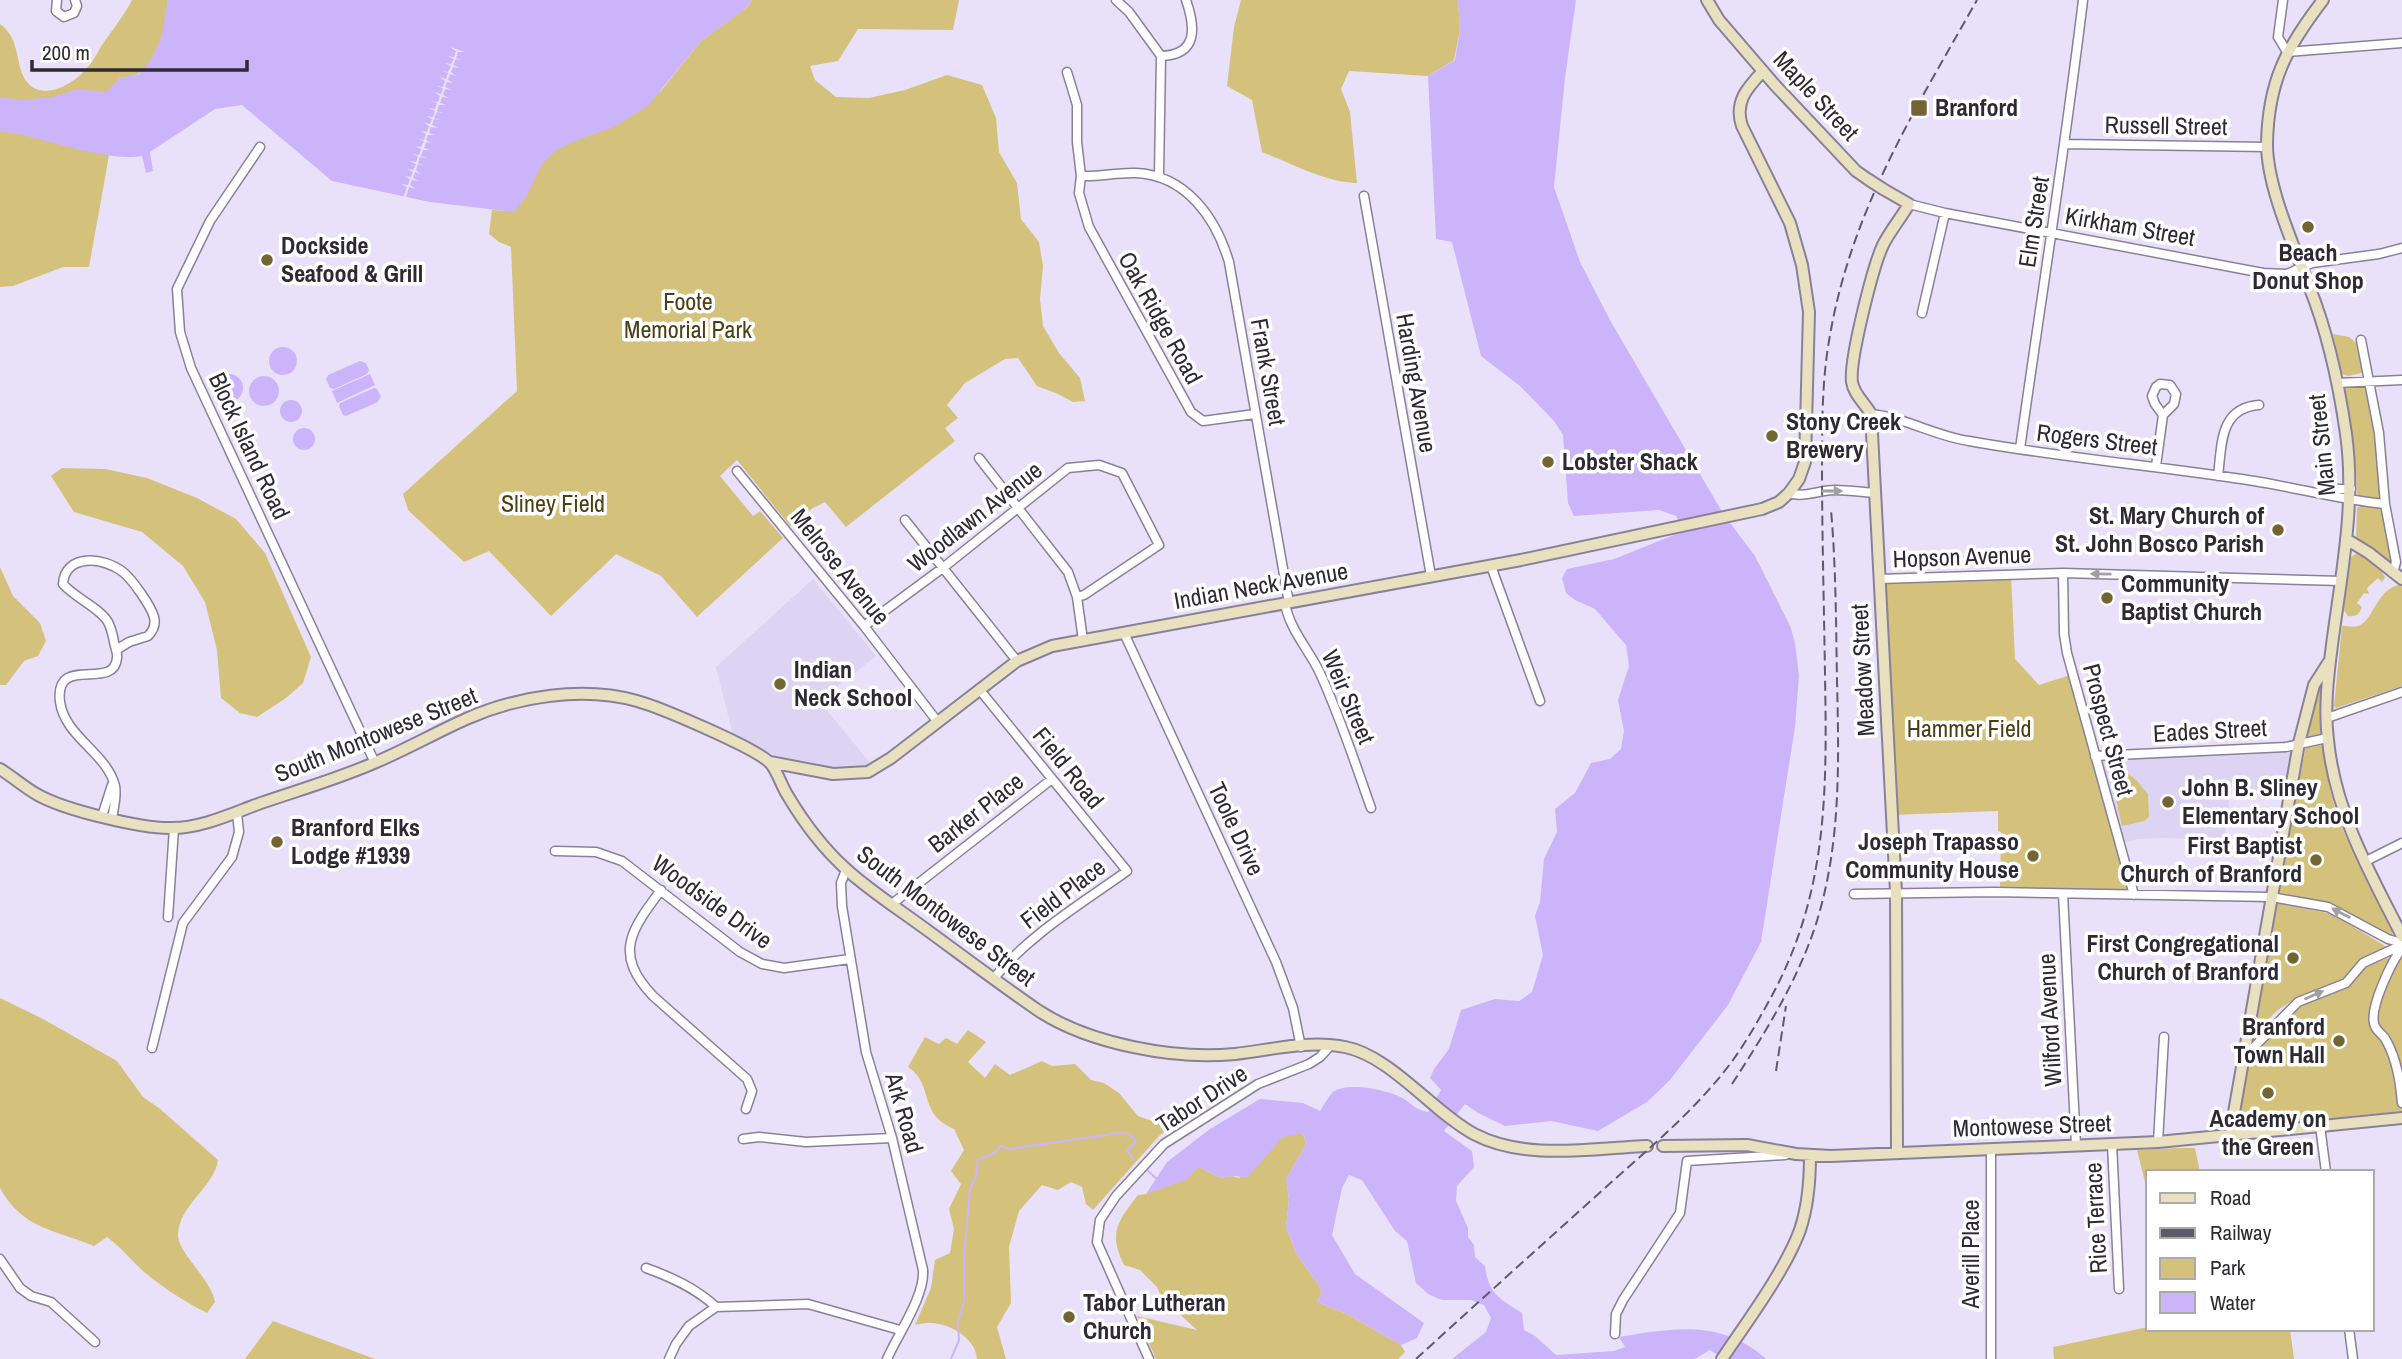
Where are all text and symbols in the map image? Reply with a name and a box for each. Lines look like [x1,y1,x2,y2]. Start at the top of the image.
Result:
scale bar [32,28,247,72]
text: 200 m [42,38,90,67]
street label: Maple Street [1767,44,1867,147]
place label: Branford [1935,91,2018,123]
marker: Branford [1909,98,1929,118]
street label: Russell Street [2104,108,2228,142]
street label: Elm Street [2010,173,2056,270]
street label: Kirkham Street [2063,199,2198,253]
marker: Beach Donut Shop [2300,219,2316,235]
place label: Dockside Seafood & Grill [281,229,423,289]
place label: Beach Donut Shop [2252,236,2364,296]
street label: Oak Ridge Road [1111,246,1210,389]
marker: Dockside Seafood & Grill [259,252,275,268]
park label: Foote Memorial Park [624,285,752,345]
street label: Harding Avenue [1389,311,1445,455]
street label: Frank Street [1244,316,1294,428]
street label: Block Island Road [202,367,298,524]
street label: Main Street [2300,392,2342,497]
place label: Stony Creek Brewery [1786,405,1901,465]
street label: Rogers Street [2035,416,2160,462]
marker: Stony Creek Brewery [1764,428,1780,444]
place label: Lobster Shack [1562,445,1698,477]
street label: Woodlawn Avenue [901,454,1048,579]
marker: Lobster Shack [1540,454,1556,470]
one-way arrow [1821,485,1843,497]
park label: Sliney Field [501,487,605,519]
place label: St. Mary Church of St. John Bosco Parish [2055,499,2264,559]
street label: Melrose Avenue [784,502,898,631]
marker: St. Mary Church of St. John Bosco Parish [2270,522,2286,538]
street label: Hopson Avenue [1892,538,2032,574]
street label: Indian Neck Avenue [1171,554,1350,616]
place label: Community Baptist Church [2121,567,2262,627]
one-way arrow [2090,568,2112,580]
marker: Community Baptist Church [2099,590,2115,606]
street label: Meadow Street [1843,603,1881,737]
street label: Weir Street [1315,645,1383,749]
place label: Indian Neck School [794,653,912,713]
street label: Prospect Street [2076,660,2142,800]
marker: Indian Neck School [772,676,788,692]
street label: South Montowese Street [270,679,482,789]
street label: Eades Street [2152,711,2268,749]
park label: Hammer Field [1907,712,2031,744]
street label: Field Road [1026,720,1112,815]
street label: Barker Place [921,765,1030,859]
place label: John B. Sliney Elementary School [2182,771,2359,831]
street label: Toole Drive [1201,777,1272,880]
marker: John B. Sliney Elementary School [2160,794,2176,810]
place label: Branford Elks Lodge #1939 [291,811,420,871]
place label: Joseph Trapasso Community House [1845,825,2019,885]
place label: First Baptist Church of Branford [2121,829,2302,889]
marker: Branford Elks Lodge #1939 [269,834,285,850]
street label: South Montowese Street [851,838,1043,993]
street label: Woodside Drive [646,847,779,956]
marker: Joseph Trapasso Community House [2025,848,2041,864]
street label: Field Place [1013,851,1111,936]
marker: First Baptist Church of Branford [2308,852,2324,868]
one-way arrow [2331,907,2351,919]
place label: First Congregational Church of Branford [2087,927,2279,987]
marker: First Congregational Church of Branford [2285,950,2301,966]
street label: Wilford Avenue [2030,953,2068,1087]
one-way arrow [2304,989,2324,1001]
place label: Branford Town Hall [2233,1010,2325,1070]
marker: Branford Town Hall [2331,1033,2347,1049]
street label: Tabor Drive [1150,1057,1253,1139]
street label: Ark Road [878,1068,932,1157]
marker: Academy on the Green [2260,1085,2276,1101]
place label: Academy on the Green [2209,1102,2327,1162]
street label: Montowese Street [1952,1106,2112,1144]
street label: Rice Terrace [2076,1162,2114,1274]
legend [2146,1170,2374,1331]
text: Road [2210,1183,2251,1212]
street label: Averill Place [1954,1199,1986,1310]
text: Railway [2210,1218,2272,1247]
text: Park [2210,1253,2246,1282]
place label: Tabor Lutheran Church [1083,1286,1226,1346]
text: Water [2210,1288,2256,1317]
marker: Tabor Lutheran Church [1061,1309,1077,1325]

